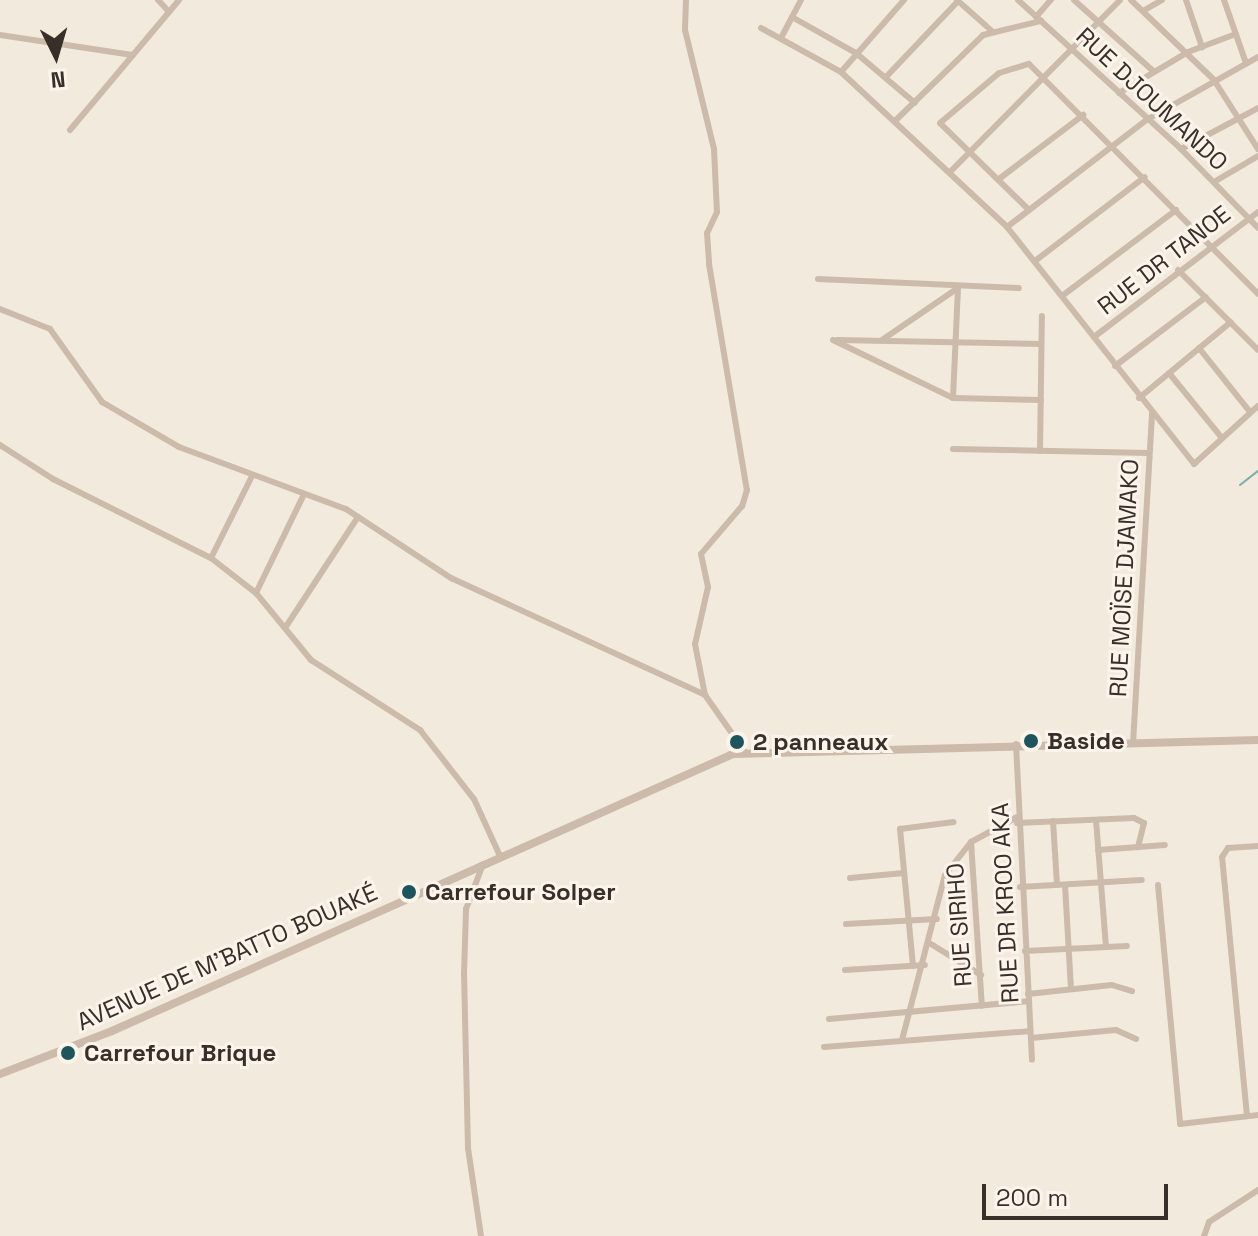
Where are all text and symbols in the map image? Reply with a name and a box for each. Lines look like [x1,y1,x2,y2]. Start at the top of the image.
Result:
north arrow [16,16,96,96]
street label: RUE DJOUMANDO [1070,21,1234,177]
text: N [50,65,67,94]
street label: RUE DR TANOE [1092,199,1236,321]
street label: RUE MOÏSE DJAMAKO [1103,458,1145,698]
place label: Baside [1047,727,1125,755]
place label: 2 panneaux [753,728,888,756]
marker: Baside [1022,732,1040,750]
marker: 2 panneaux [728,733,746,751]
street label: RUE DR KROO AKA [985,802,1025,1004]
street label: RUE SIRIHO [940,862,978,988]
street label: AVENUE DE M'BATTO BOUAKÉ [72,878,382,1036]
place label: Carrefour Solper [425,878,616,906]
marker: Carrefour Solper [400,883,418,901]
place label: Carrefour Brique [84,1039,276,1067]
marker: Carrefour Brique [59,1044,77,1062]
scale bar [986,1168,1172,1218]
text: 200 m [996,1182,1068,1213]

